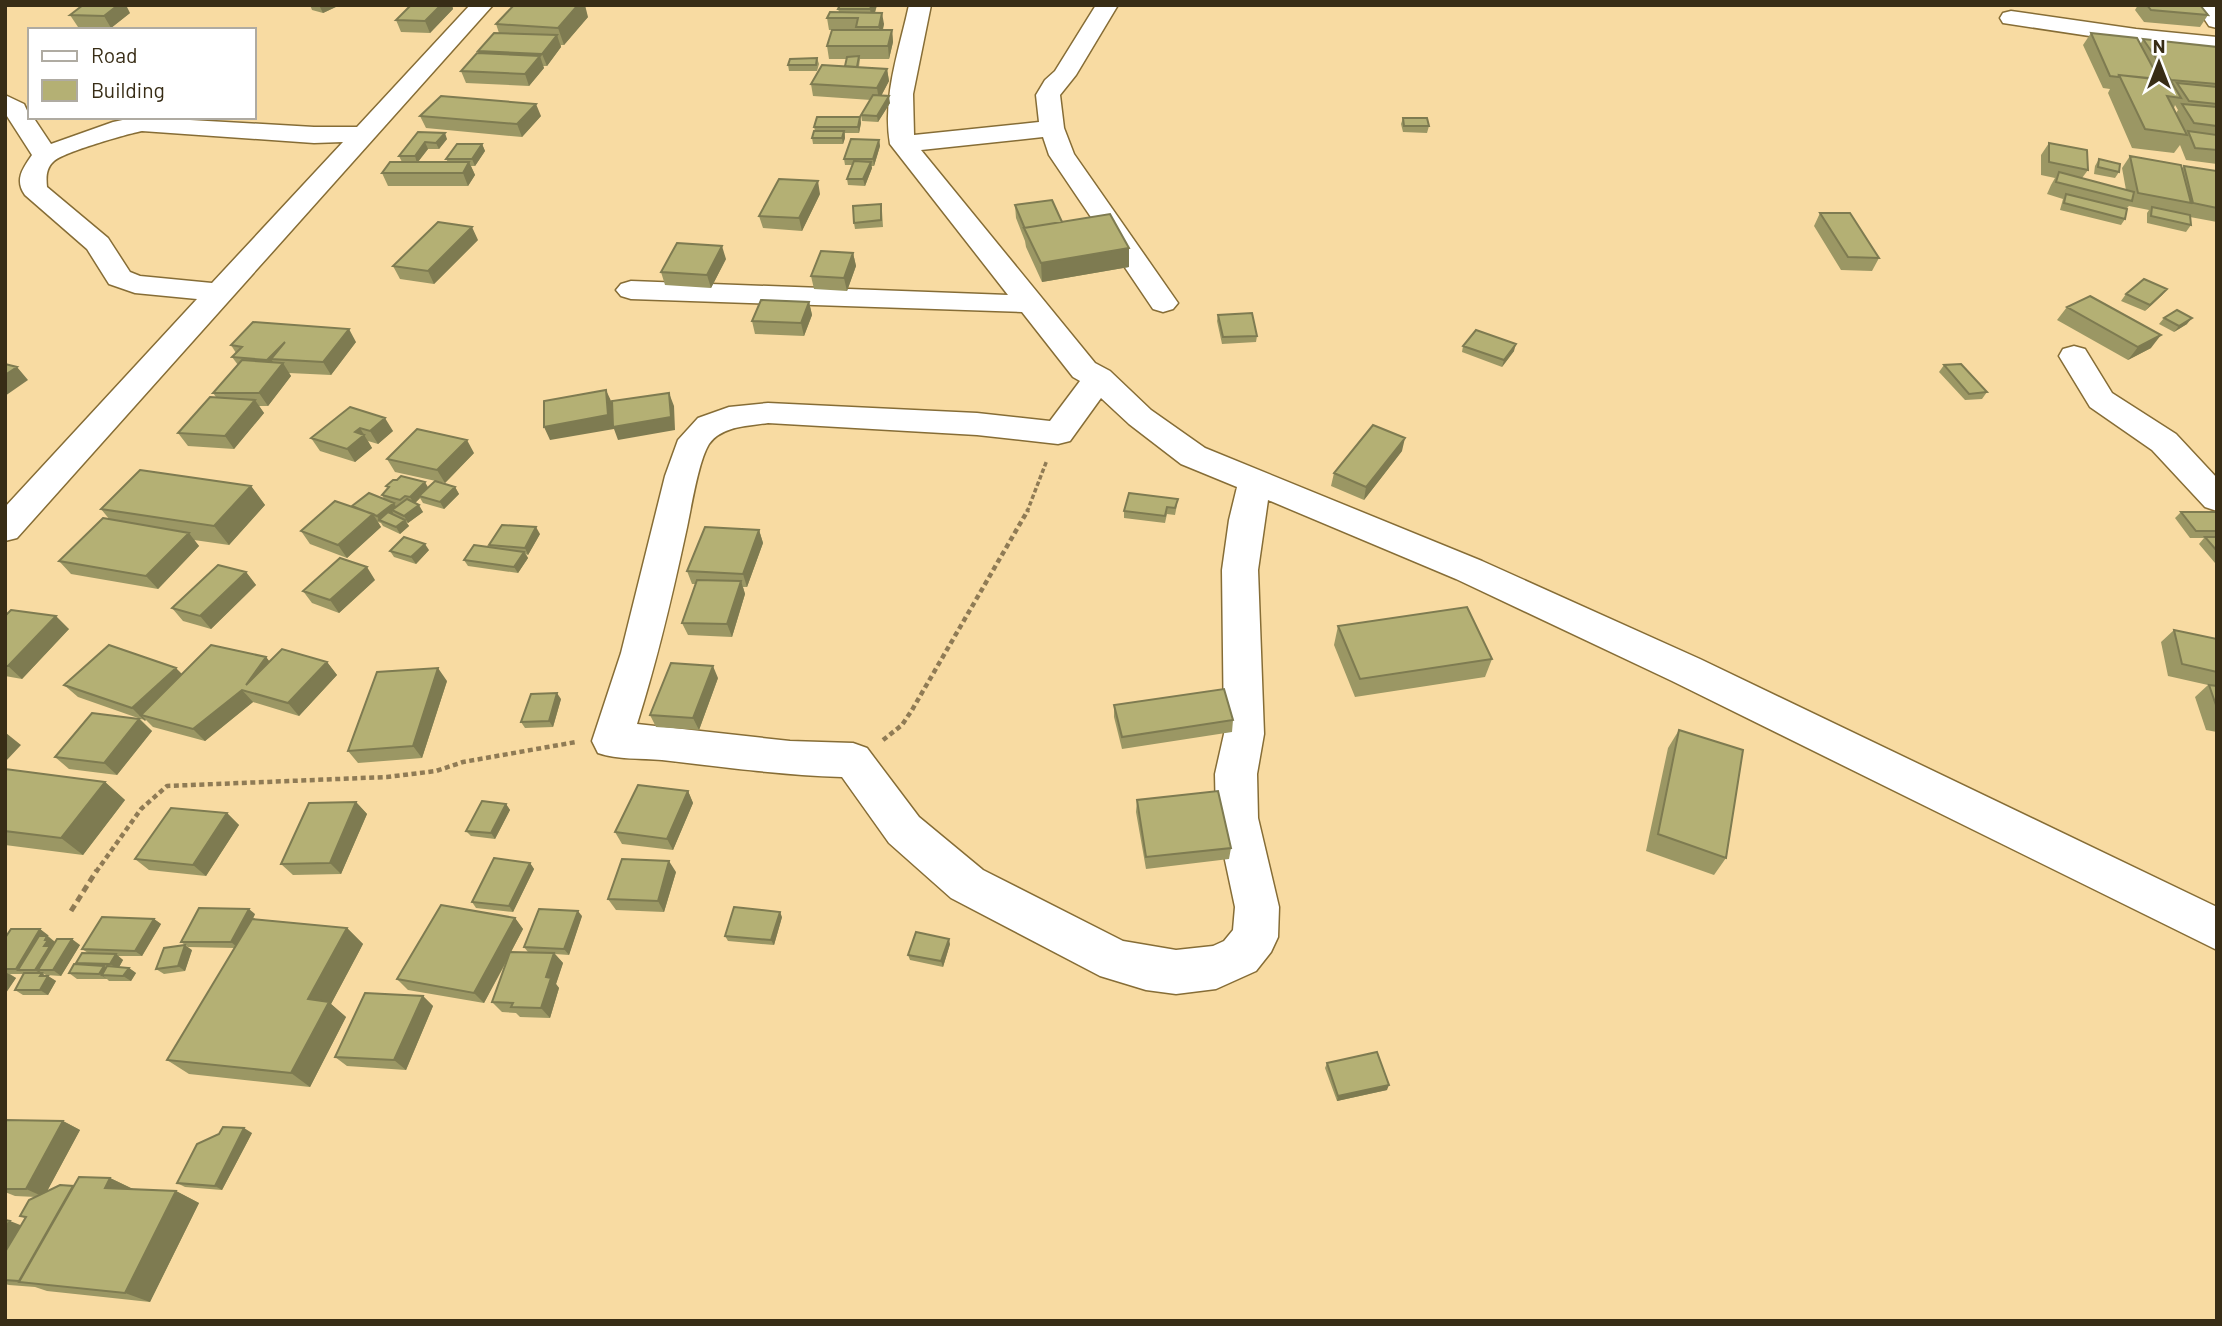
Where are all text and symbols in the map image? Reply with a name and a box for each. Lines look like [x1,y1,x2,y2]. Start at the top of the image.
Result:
legend [28,28,256,119]
north arrow [2124,28,2194,98]
text: N [2153,34,2165,57]
text: Road [91,42,137,67]
text: Building [91,77,165,102]

